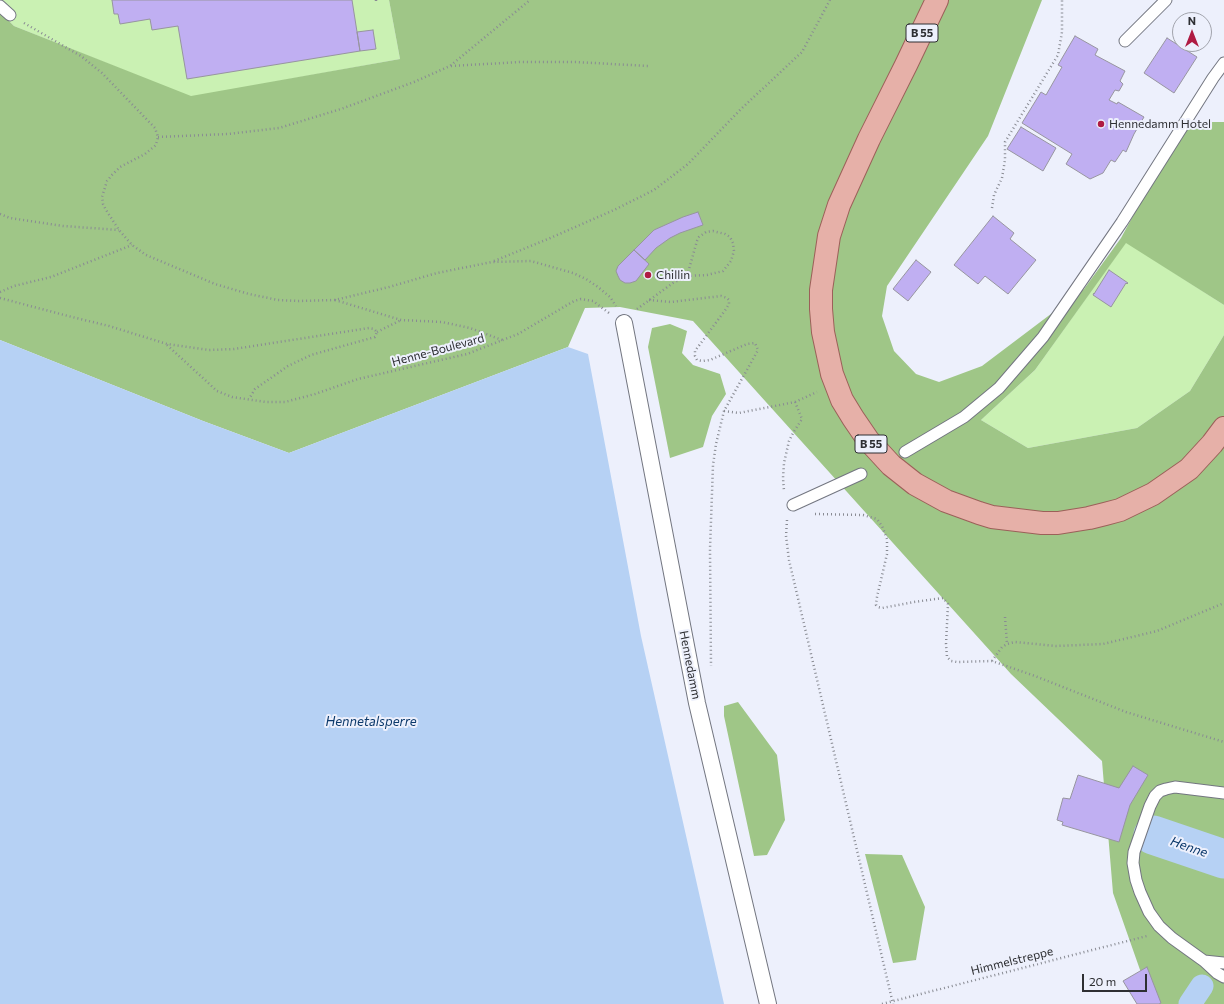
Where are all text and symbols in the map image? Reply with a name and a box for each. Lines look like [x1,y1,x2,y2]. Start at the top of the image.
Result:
north arrow [1172,12,1212,52]
text: N [1188,14,1196,27]
road number: B 55 [906,24,938,42]
place label: Hennedamm Hotel [1109,117,1211,131]
marker: Hennedamm Hotel [1096,119,1106,129]
place label: Chillin [656,268,690,282]
marker: Chillin [643,270,653,280]
street label: Henne-Boulevard [390,331,486,369]
road number: B 55 [855,435,887,453]
street label: Hennedamm [676,629,704,701]
water label: Hennetalsperre [325,714,417,730]
water label: Henne [1168,833,1210,861]
street label: Himmelstreppe [969,944,1055,978]
scale bar [1084,966,1149,992]
text: 20 m [1089,974,1116,988]

